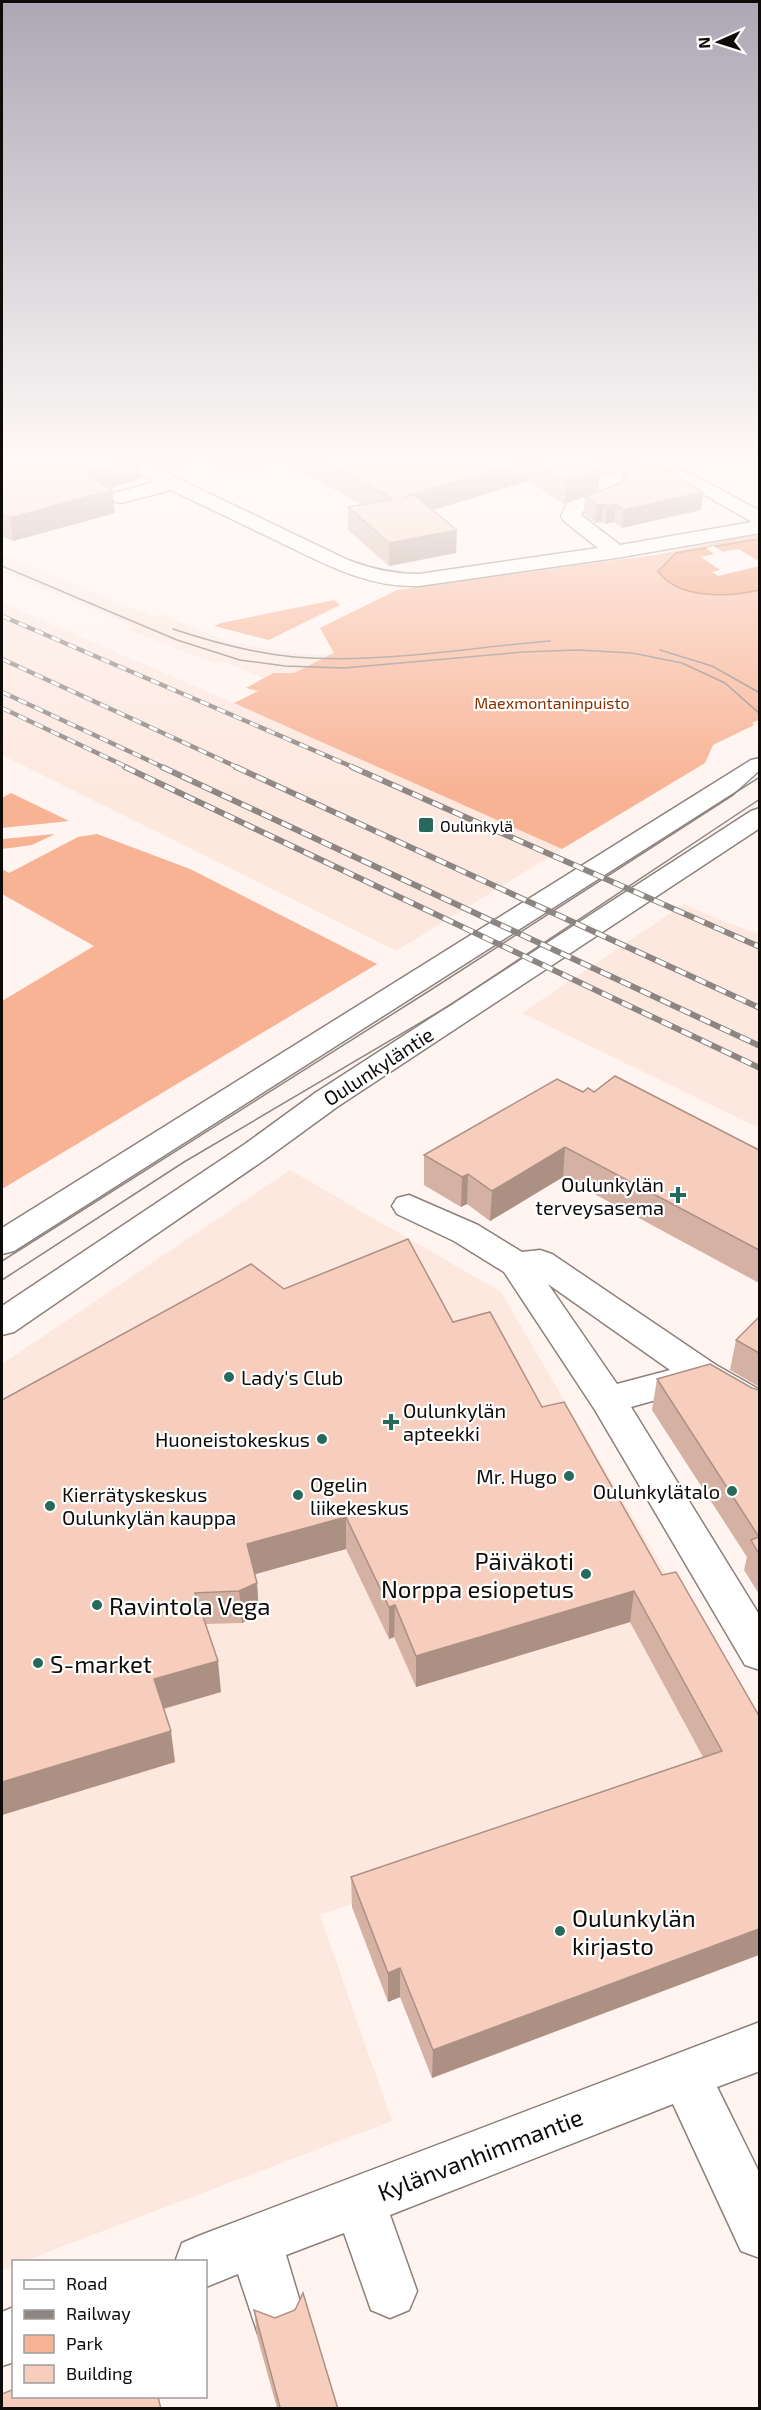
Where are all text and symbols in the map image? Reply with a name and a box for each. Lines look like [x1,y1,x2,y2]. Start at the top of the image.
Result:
north arrow [689,12,749,72]
text: N [694,37,713,49]
park label: Maexmontaninpuisto [474,693,630,712]
marker: Oulunkylä [417,816,435,834]
place label: Oulunkylä [440,816,513,835]
street label: Oulunkyläntie [318,1022,438,1110]
place label: Oulunkylän terveysasema [535,1172,664,1219]
marker: Oulunkylän terveysasema [669,1186,687,1204]
place label: Lady's Club [241,1365,343,1389]
marker: Lady's Club [222,1370,236,1384]
place label: Oulunkylän apteekki [403,1398,506,1445]
marker: Oulunkylän apteekki [384,1415,398,1429]
place label: Huoneistokeskus [155,1427,310,1451]
marker: Huoneistokeskus [315,1432,329,1446]
place label: Mr. Hugo [476,1464,557,1488]
marker: Mr. Hugo [562,1469,576,1483]
place label: Ogelin liikekeskus [310,1472,409,1519]
place label: Oulunkylätalo [593,1479,720,1503]
place label: Kierrätyskeskus Oulunkylän kauppa [62,1482,236,1529]
marker: Oulunkylätalo [725,1484,739,1498]
marker: Ogelin liikekeskus [291,1488,305,1502]
marker: Kierrätyskeskus Oulunkylän kauppa [43,1499,57,1513]
place label: Päiväkoti Norppa esiopetus [381,1546,574,1603]
marker: Päiväkoti Norppa esiopetus [579,1567,593,1581]
place label: Ravintola Vega [109,1591,271,1620]
marker: Ravintola Vega [90,1598,104,1612]
place label: S-market [50,1649,152,1678]
marker: S-market [31,1656,45,1670]
place label: Oulunkylän kirjasto [572,1903,696,1960]
marker: Oulunkylän kirjasto [553,1924,567,1938]
street label: Kylänvanhimmantie [373,2102,587,2206]
legend [12,2260,207,2398]
text: Road [66,2272,107,2294]
text: Railway [66,2302,131,2324]
text: Park [66,2332,103,2354]
text: Building [66,2362,133,2384]

